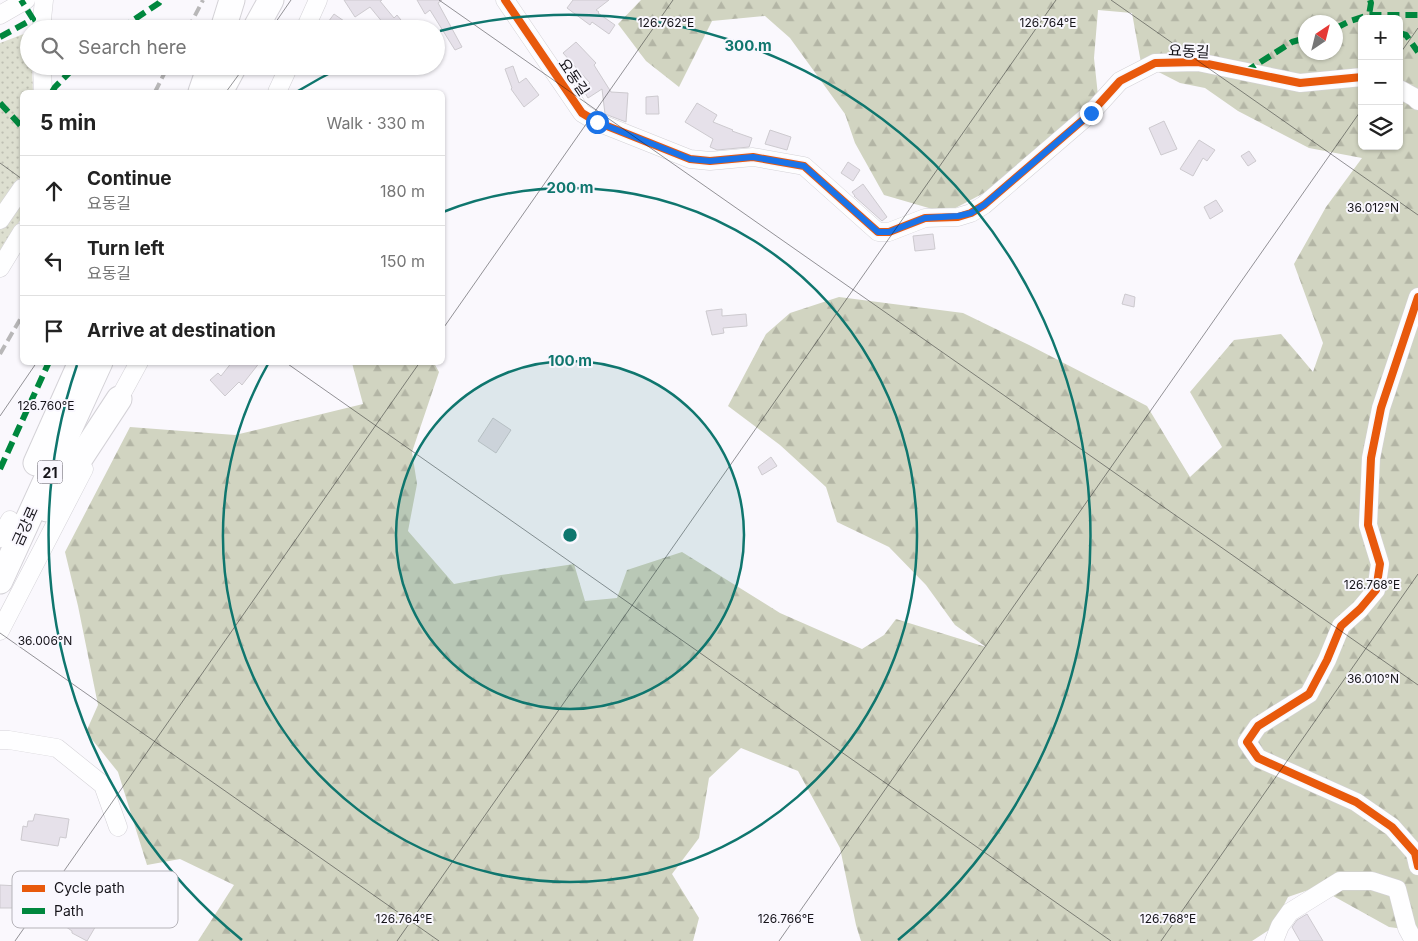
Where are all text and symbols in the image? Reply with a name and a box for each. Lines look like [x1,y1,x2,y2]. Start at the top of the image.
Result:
text: 126.762°E [638,15,694,30]
text: 126.764°E [1020,15,1076,30]
north arrow [1298,15,1343,60]
map controls [1358,15,1403,150]
button: + [1358,15,1403,60]
search box [20,20,445,75]
icon: search [38,34,66,62]
text: Search here [78,36,187,59]
text: 300 m [724,36,772,55]
street label: 요동길 [1168,40,1210,62]
street label: 요동길 [555,55,593,99]
button: − [1358,60,1403,105]
route end [1080,102,1103,125]
button: layers [1358,105,1403,150]
text: 5 min [40,110,96,135]
route start [586,111,609,134]
text: Walk · 330 m [326,113,425,133]
text: Continue [87,167,172,190]
icon: ahead [40,177,68,205]
text: 200 m [547,178,593,197]
text: 180 m [380,181,425,201]
text: 요동길 [87,193,131,213]
text: 36.012°N [1347,200,1399,215]
text: Turn left [87,237,165,260]
icon: left [40,247,68,275]
text: 150 m [380,251,425,271]
text: 요동길 [87,263,131,283]
icon: arrive [40,317,68,345]
text: Arrive at destination [87,319,276,342]
text: 100 m [548,351,592,370]
text: 126.760°E [18,398,74,413]
road number: 21 [38,461,62,484]
street label: 금강로 [8,503,42,549]
centre of rings [561,526,579,544]
text: 126.768°E [1344,577,1400,592]
text: 36.006°N [18,633,72,648]
text: 36.010°N [1347,671,1399,686]
legend [12,871,178,928]
text: Cycle path [54,879,125,896]
text: Path [54,902,84,919]
text: 126.764°E [376,911,432,926]
text: 126.766°E [758,911,814,926]
text: 126.768°E [1140,911,1196,926]

